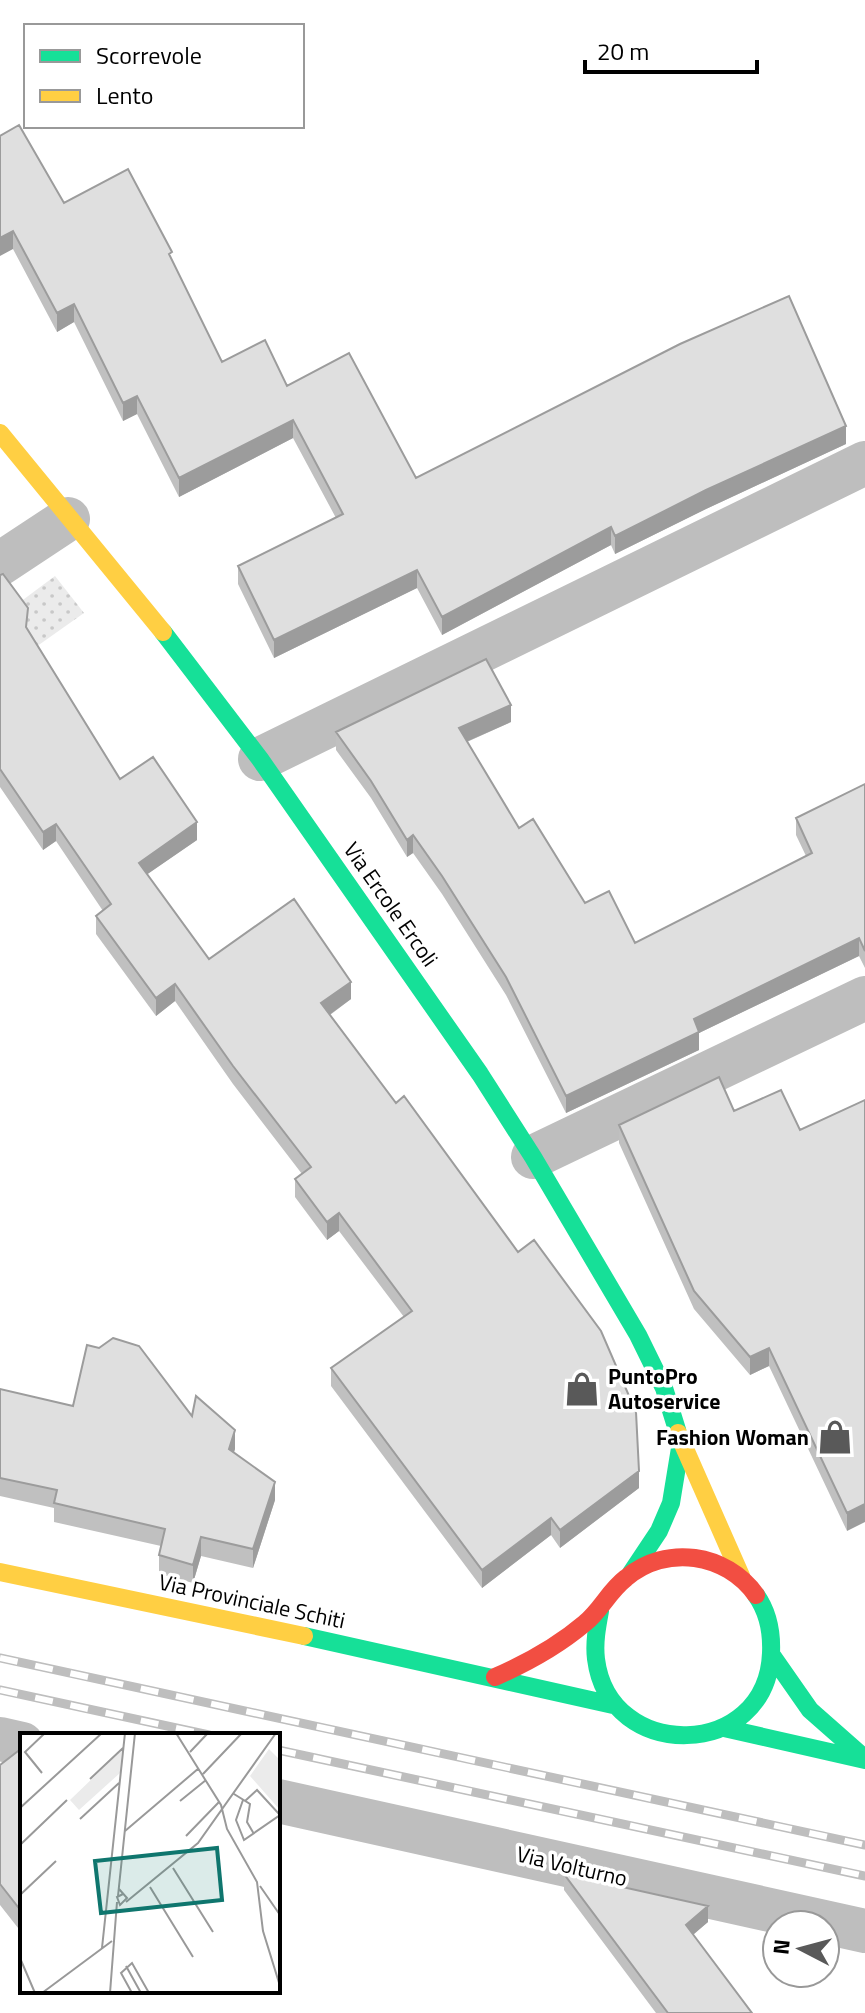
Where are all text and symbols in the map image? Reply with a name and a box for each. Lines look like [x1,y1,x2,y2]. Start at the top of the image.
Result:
legend [24,24,304,128]
scale bar [585,24,757,74]
text: 20 m [597,33,649,69]
text: Scorrevole [96,37,202,73]
text: Lento [96,77,153,113]
street label: Via Ercole Ercoli [335,835,447,973]
place label: PuntoPro Autoservice [608,1359,721,1418]
shop icon: PuntoPro Autoservice [563,1370,601,1408]
shop icon: Fashion Woman [816,1418,854,1456]
place label: Fashion Woman [656,1420,809,1454]
street label: Via Provinciale Schiti [156,1565,348,1637]
inset map [20,1733,280,1993]
street label: Via Volturno [513,1837,631,1895]
north arrow [761,1909,841,1989]
text: N [763,1938,799,1956]

